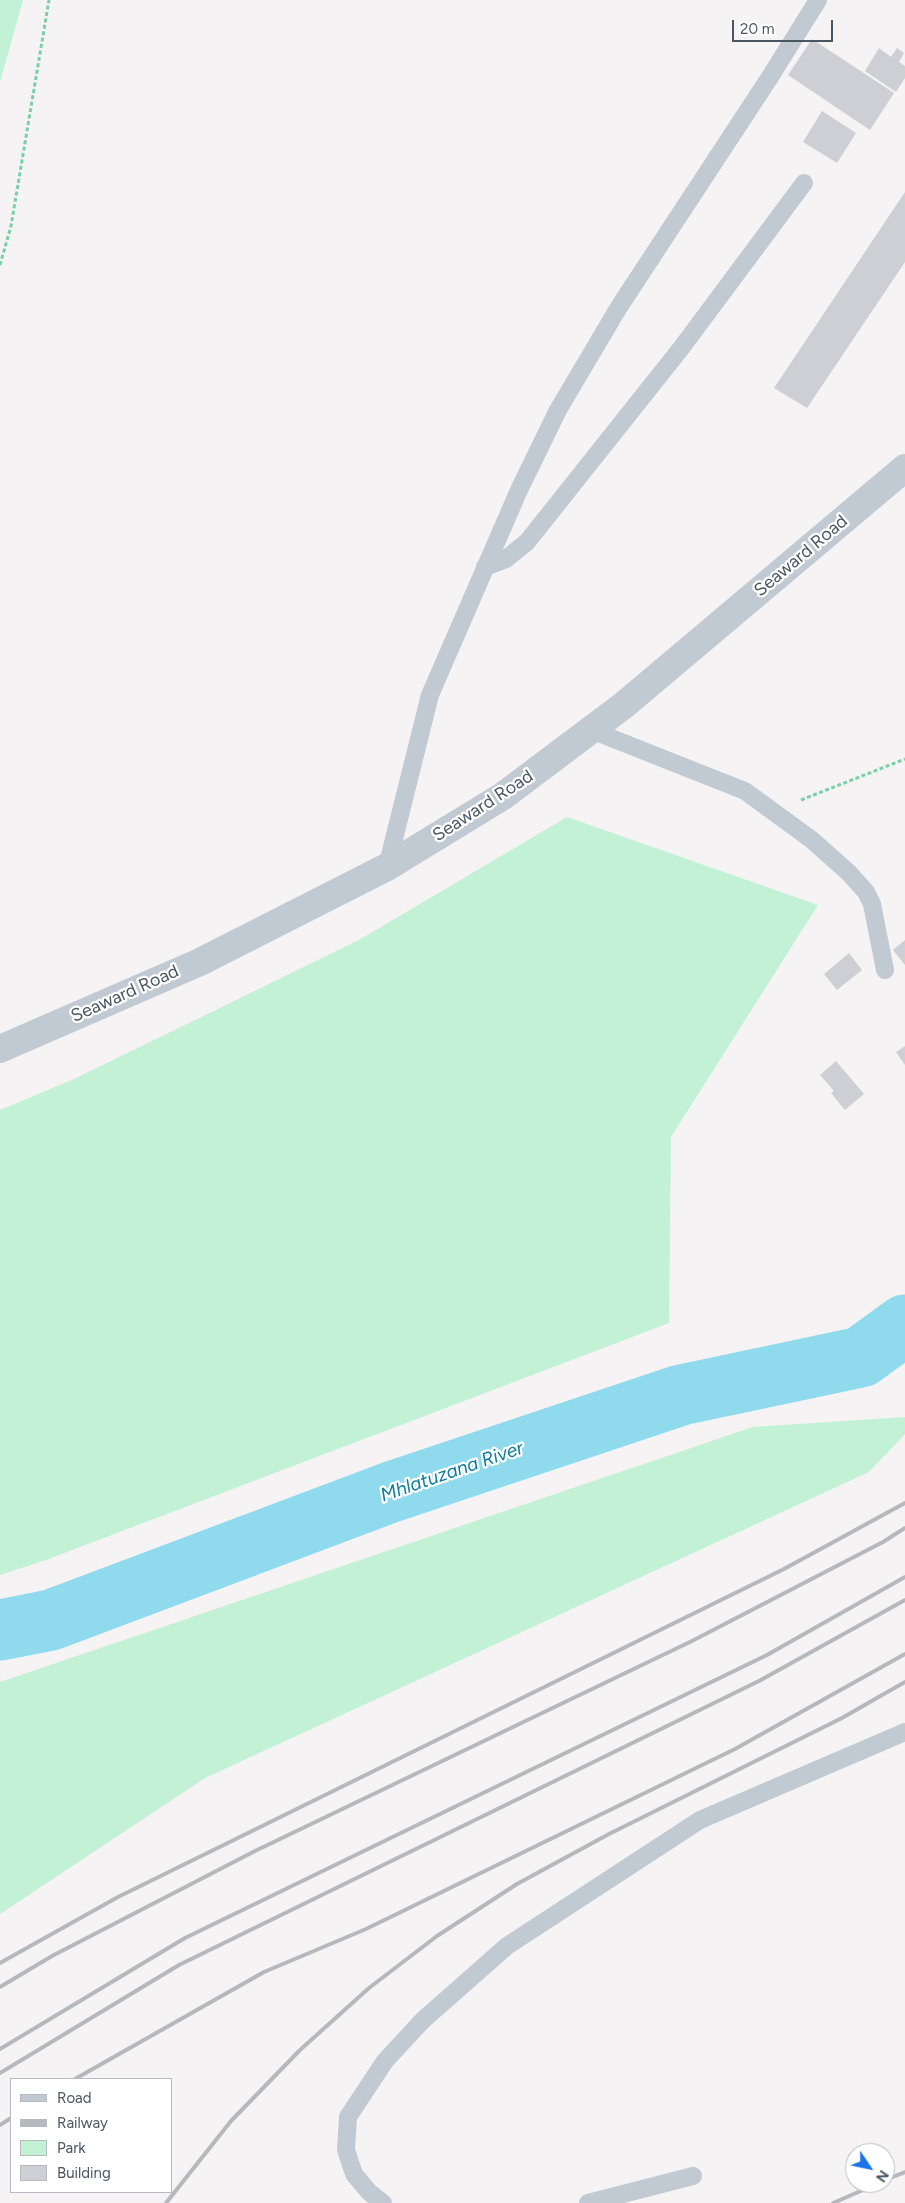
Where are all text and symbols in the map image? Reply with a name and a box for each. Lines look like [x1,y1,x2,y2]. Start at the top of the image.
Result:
scale bar [735,10,836,42]
text: 20 m [740,20,774,38]
street label: Seaward Road [750,511,852,601]
street label: Seaward Road [429,765,537,847]
street label: Seaward Road [68,961,182,1027]
water label: Mhlatuzana River [377,1437,527,1507]
legend [10,2078,172,2193]
text: Road [57,2089,92,2107]
text: Railway [57,2114,108,2132]
text: Park [57,2139,86,2157]
north arrow [845,2143,895,2193]
text: Building [57,2164,111,2182]
text: N [872,2167,892,2185]

